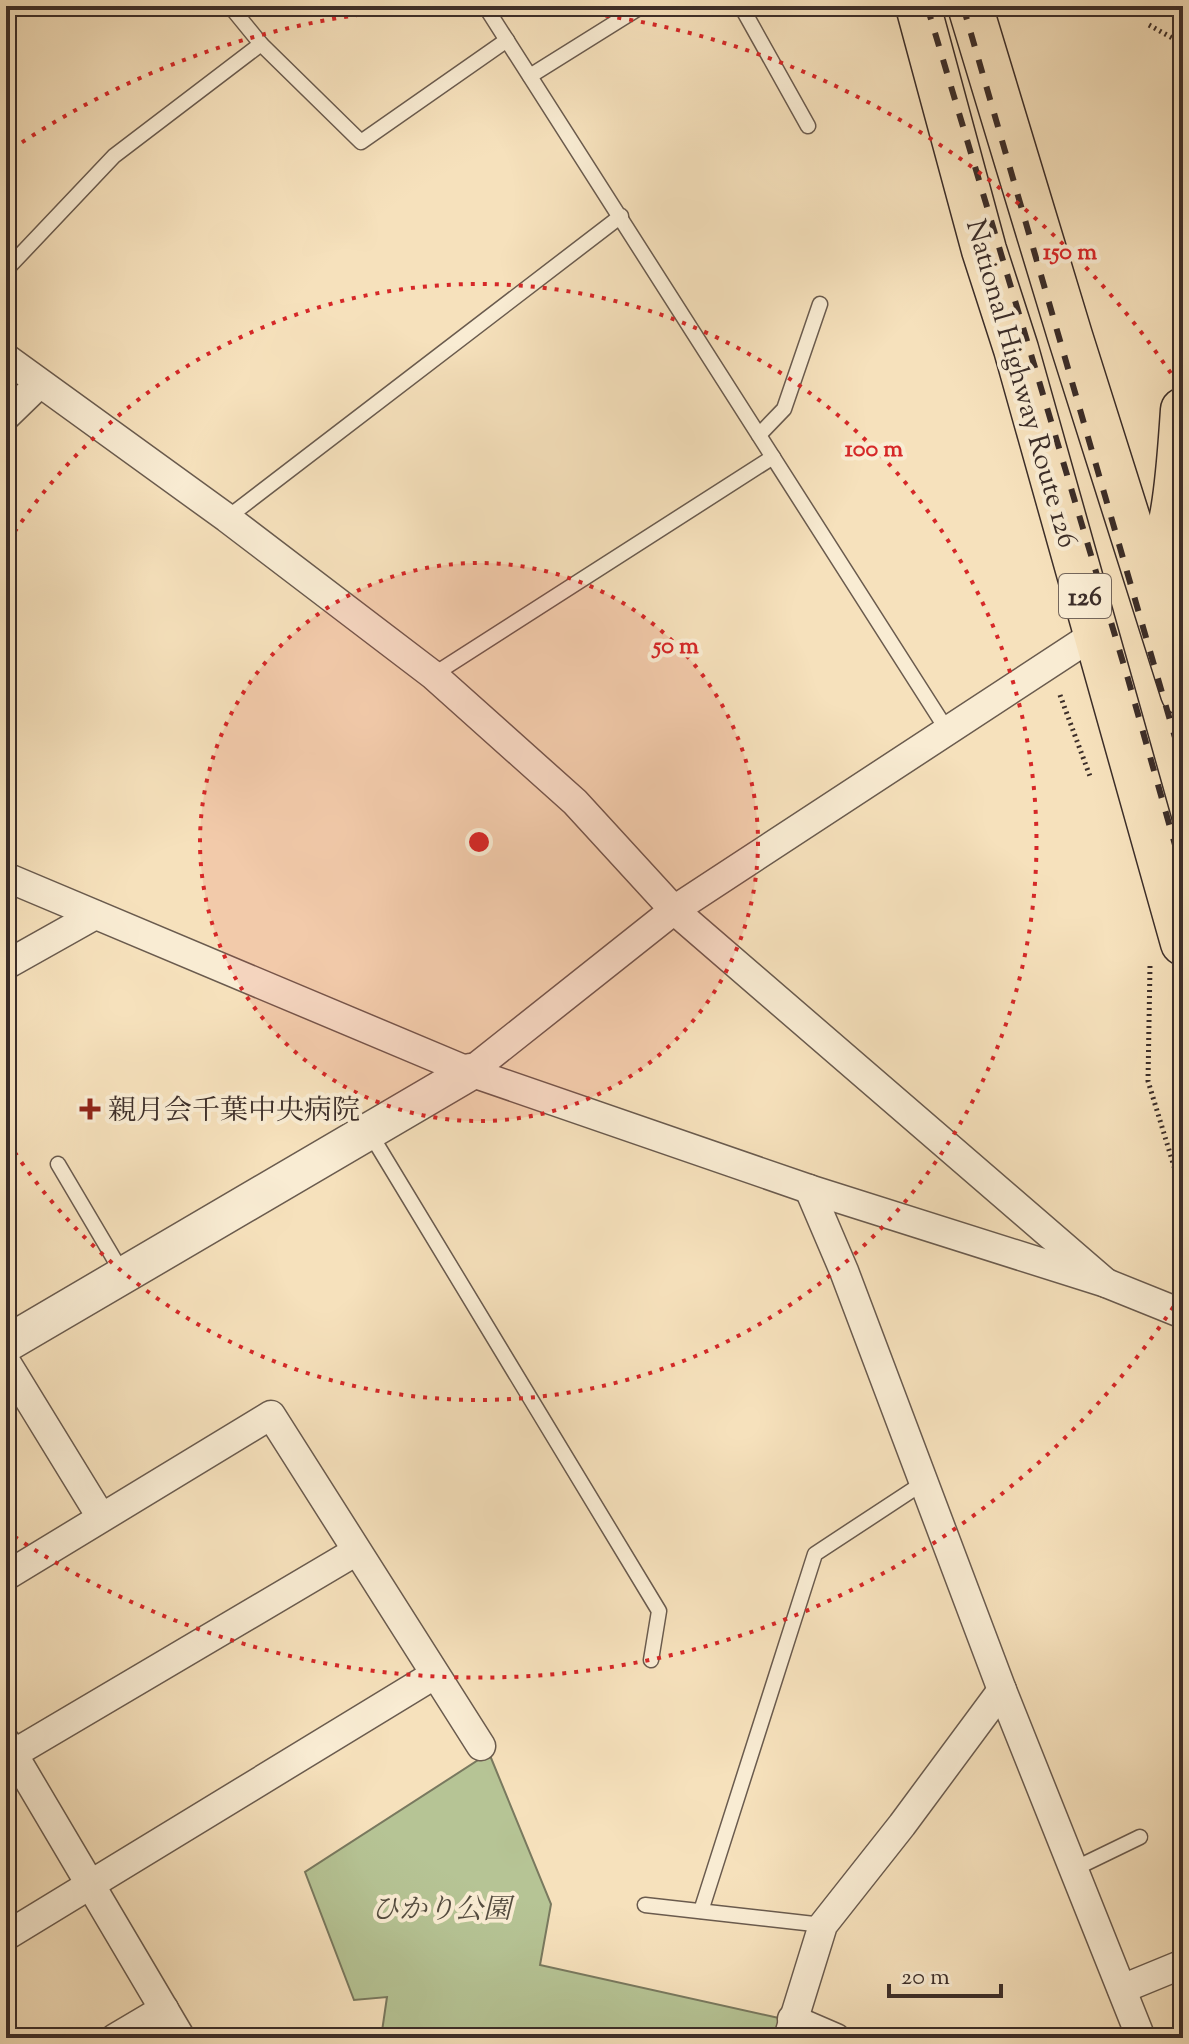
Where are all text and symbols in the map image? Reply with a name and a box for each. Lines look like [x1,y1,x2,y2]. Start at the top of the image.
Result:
street label: National Highway Route 126 [954,215,1086,553]
text: 150 m [1043,236,1097,270]
text: 100 m [845,433,903,467]
road number: 126 [1059,574,1111,618]
text: 50 m [651,630,699,664]
centre of rings [465,828,493,856]
place label: 親月会千葉中央病院 [108,1092,360,1132]
marker: 親月会千葉中央病院 [79,1098,101,1120]
park label: ひかり公園 [371,1891,515,1931]
scale bar [889,1948,1001,1998]
text: 20 m [901,1961,950,1995]

